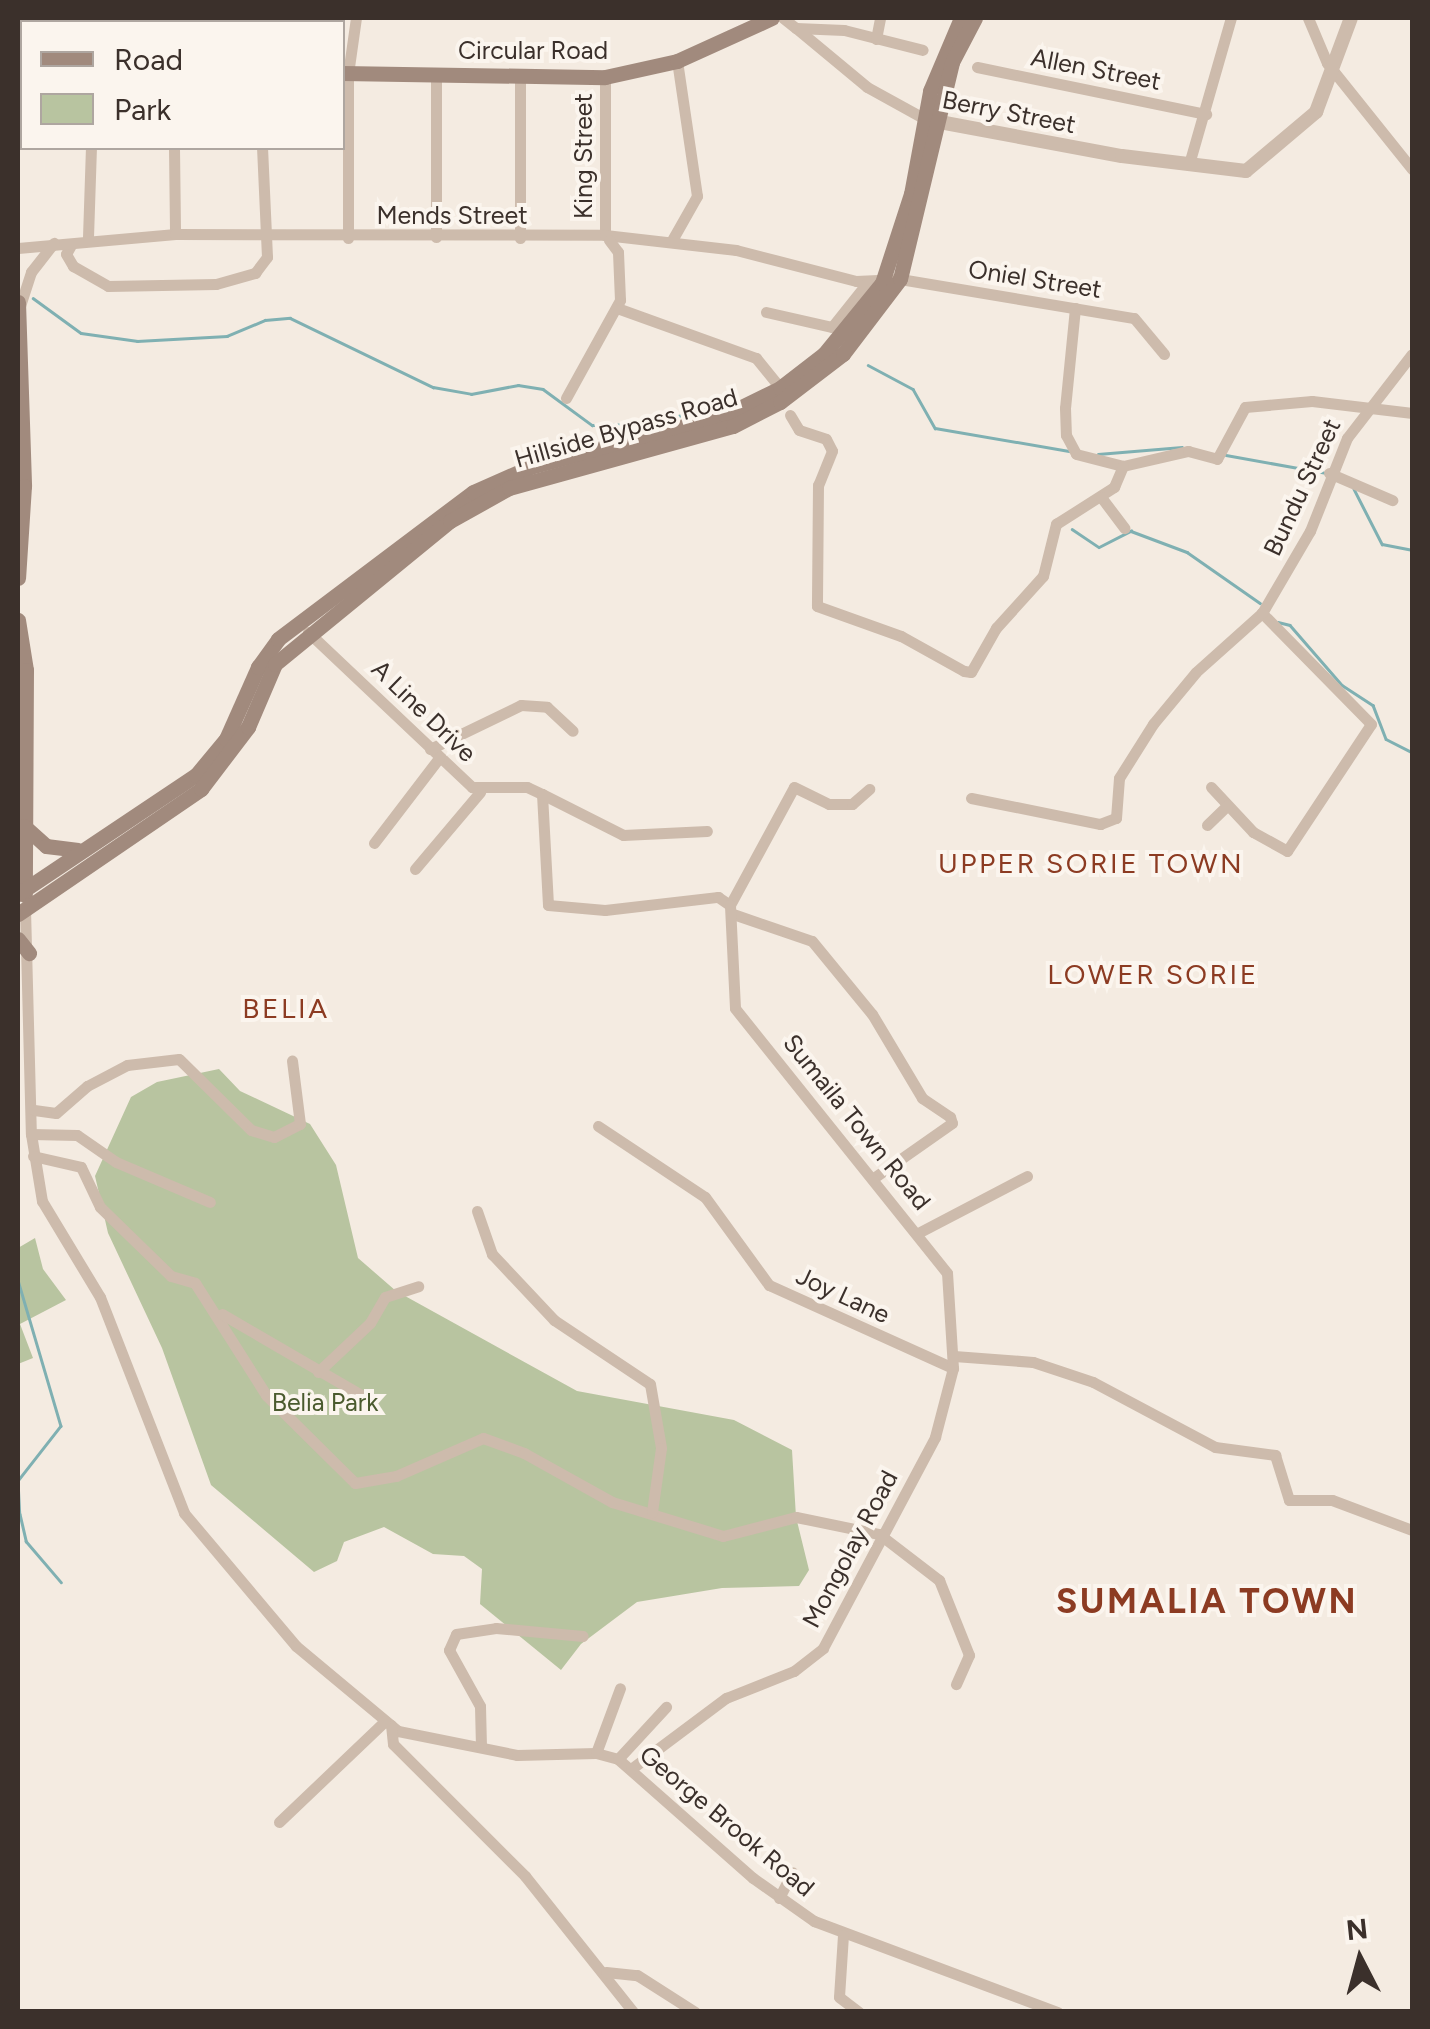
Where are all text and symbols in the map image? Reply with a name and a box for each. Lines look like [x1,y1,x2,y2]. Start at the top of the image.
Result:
legend [20,20,345,150]
street label: Circular Road [458,35,608,65]
text: Road [114,41,183,78]
street label: Allen Street [1028,42,1164,96]
street label: Berry Street [940,84,1078,140]
text: Park [114,91,171,128]
street label: King Street [568,93,598,219]
street label: Mends Street [376,200,528,230]
street label: Oniel Street [966,254,1104,304]
street label: Hillside Bypass Road [511,382,741,474]
street label: Bundu Street [1257,414,1347,560]
street label: A Line Drive [366,654,482,768]
district label: UPPER SORIE TOWN [938,846,1244,880]
district label: LOWER SORIE [1047,957,1259,991]
district label: BELIA [242,991,330,1025]
street label: Sumaila Town Road [777,1028,937,1216]
street label: Joy Lane [791,1260,895,1330]
park label: Belia Park [272,1387,378,1417]
street label: Mongolay Road [796,1465,904,1633]
district label: SUMALIA TOWN [1056,1580,1358,1622]
street label: George Brook Road [634,1739,820,1903]
north arrow [1310,1909,1410,2009]
text: N [1344,1911,1369,1947]

